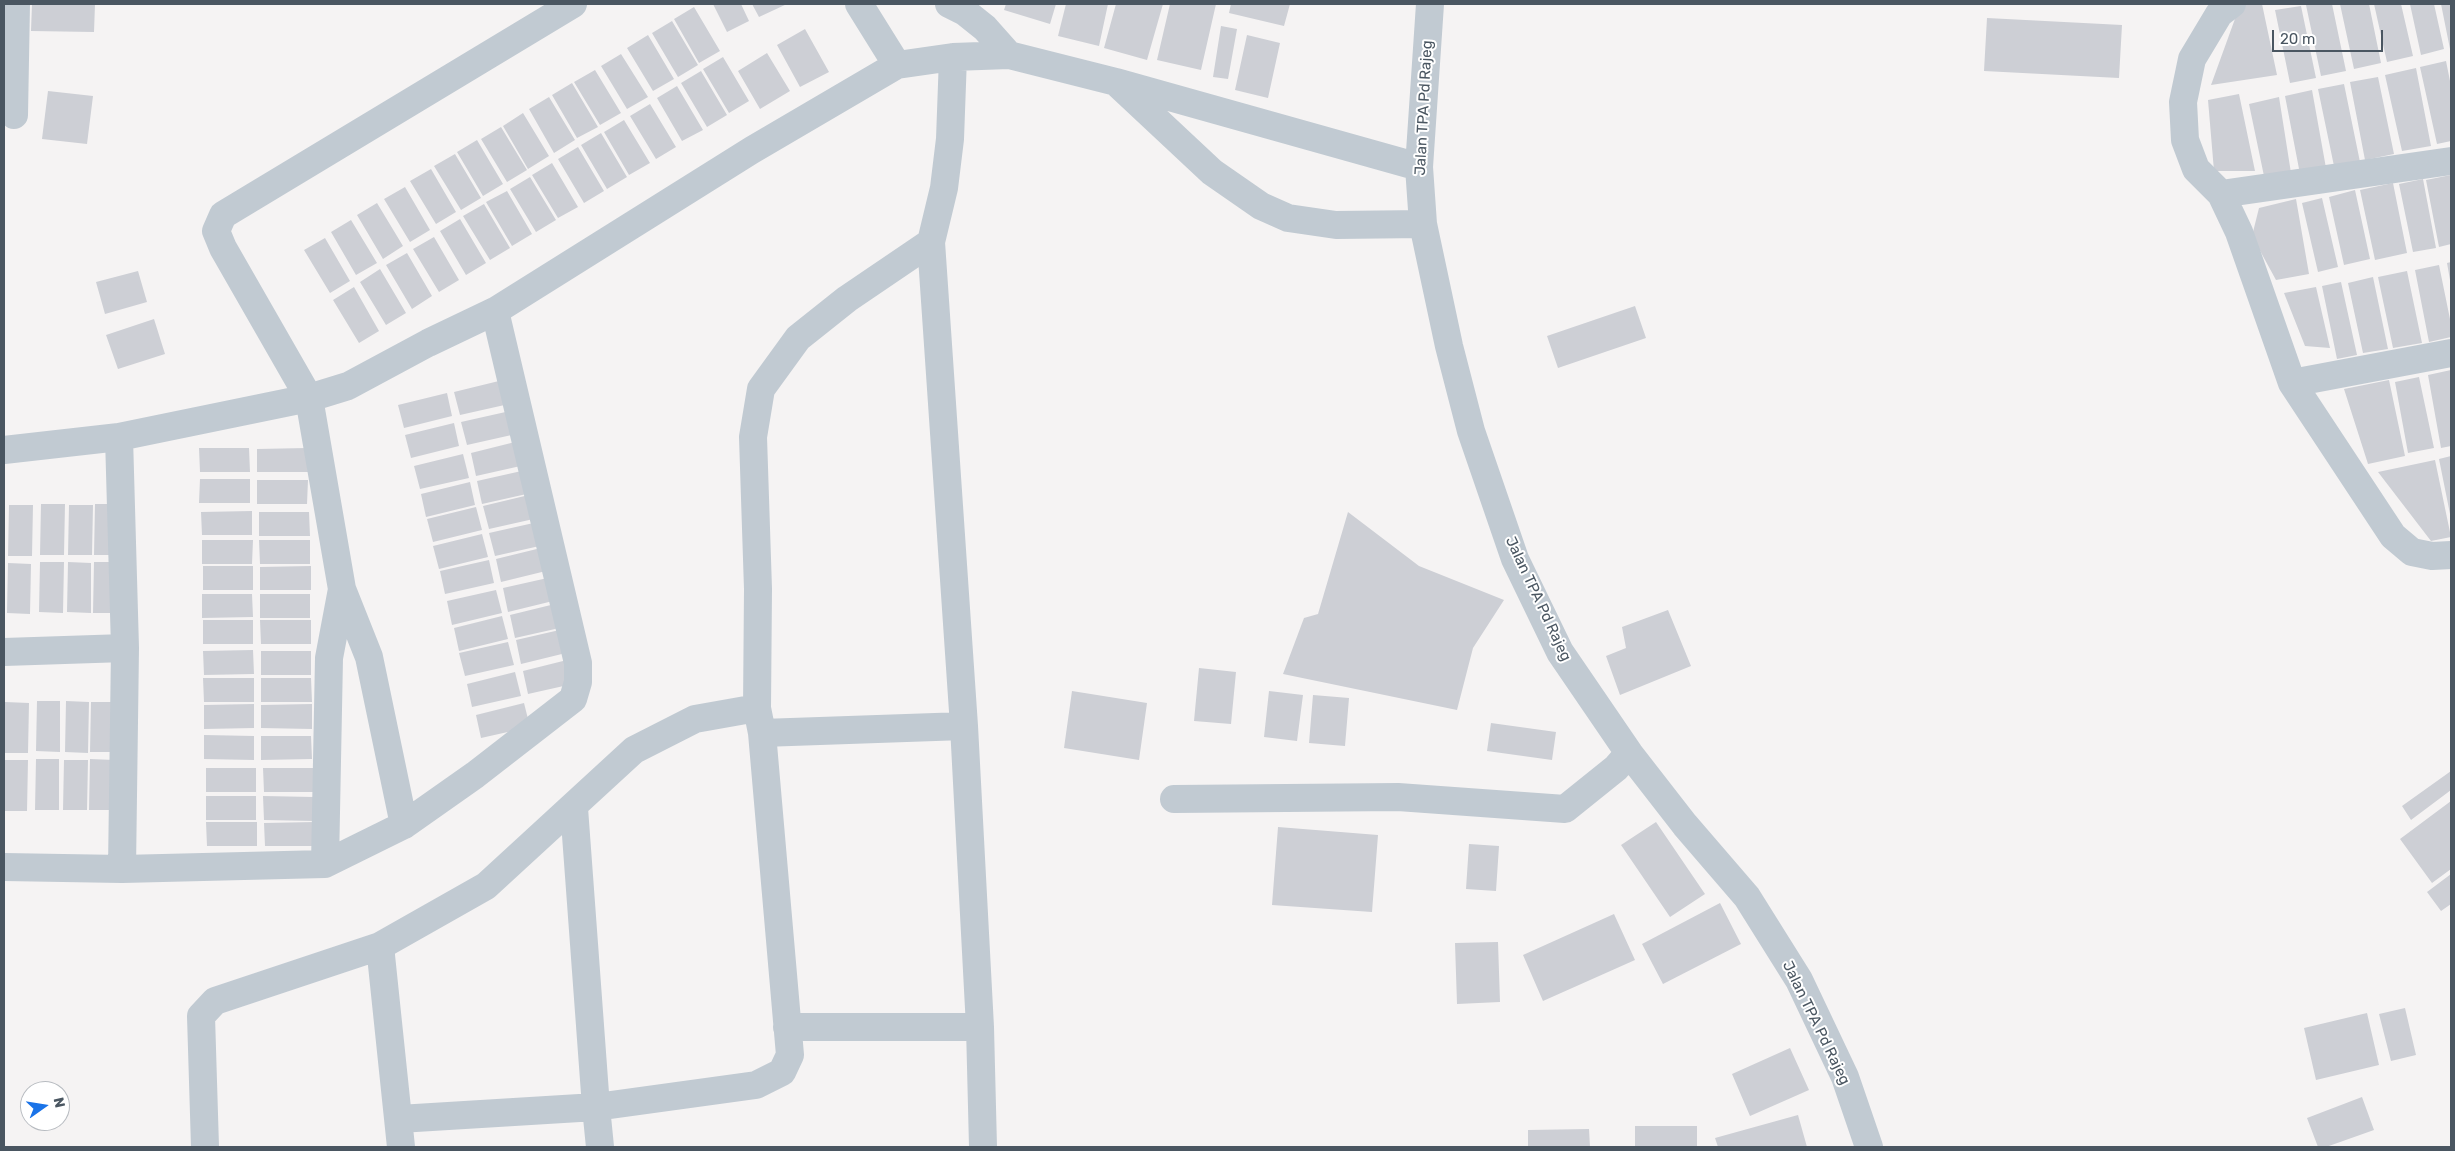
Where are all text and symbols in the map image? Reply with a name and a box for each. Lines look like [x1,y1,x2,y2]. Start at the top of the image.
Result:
scale bar [2275,20,2386,52]
text: 20 m [2280,30,2315,48]
street label: Jalan TPA Pd Rajeg [1411,40,1437,176]
street label: Jalan TPA Pd Rajeg [1501,534,1575,664]
street label: Jalan TPA Pd Rajeg [1778,958,1854,1088]
north arrow [20,1081,70,1131]
text: N [50,1096,69,1110]

